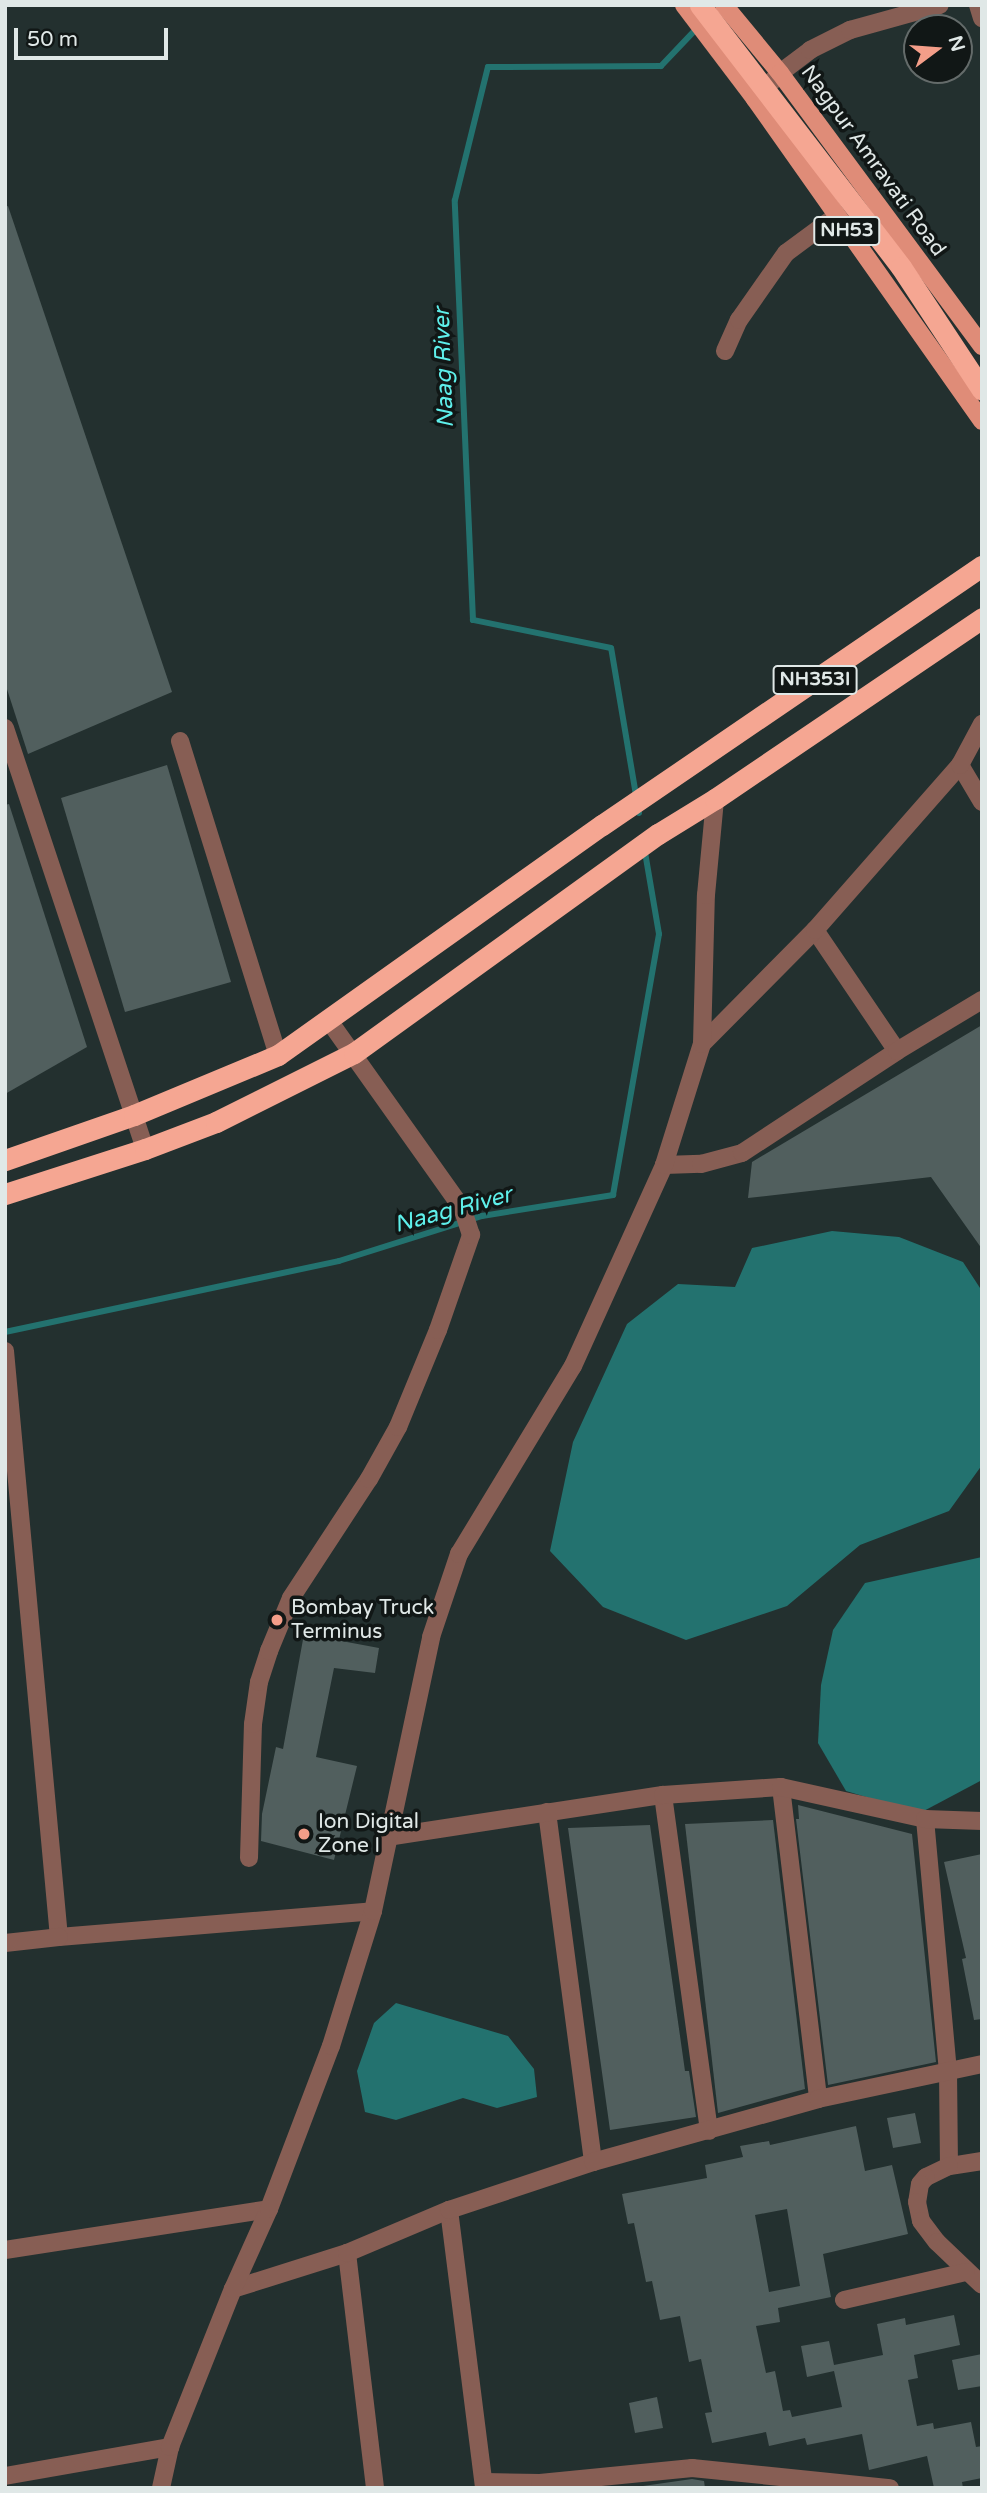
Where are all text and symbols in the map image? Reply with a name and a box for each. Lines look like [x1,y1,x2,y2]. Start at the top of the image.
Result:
scale bar [18,14,172,58]
north arrow [903,14,973,84]
text: 50 m [27,27,78,52]
text: N [944,33,969,54]
street label: Nagpur Amravati Road [795,61,951,261]
road number: NH53 [812,216,882,246]
water label: Naag River [428,307,460,429]
road number: NH353I [771,664,859,695]
water label: Naag River [391,1181,515,1239]
place label: Bombay Truck Terminus [291,1595,434,1645]
marker: Bombay Truck Terminus [269,1612,285,1628]
place label: Ion Digital Zone I [318,1809,419,1859]
marker: Ion Digital Zone I [296,1826,312,1842]

